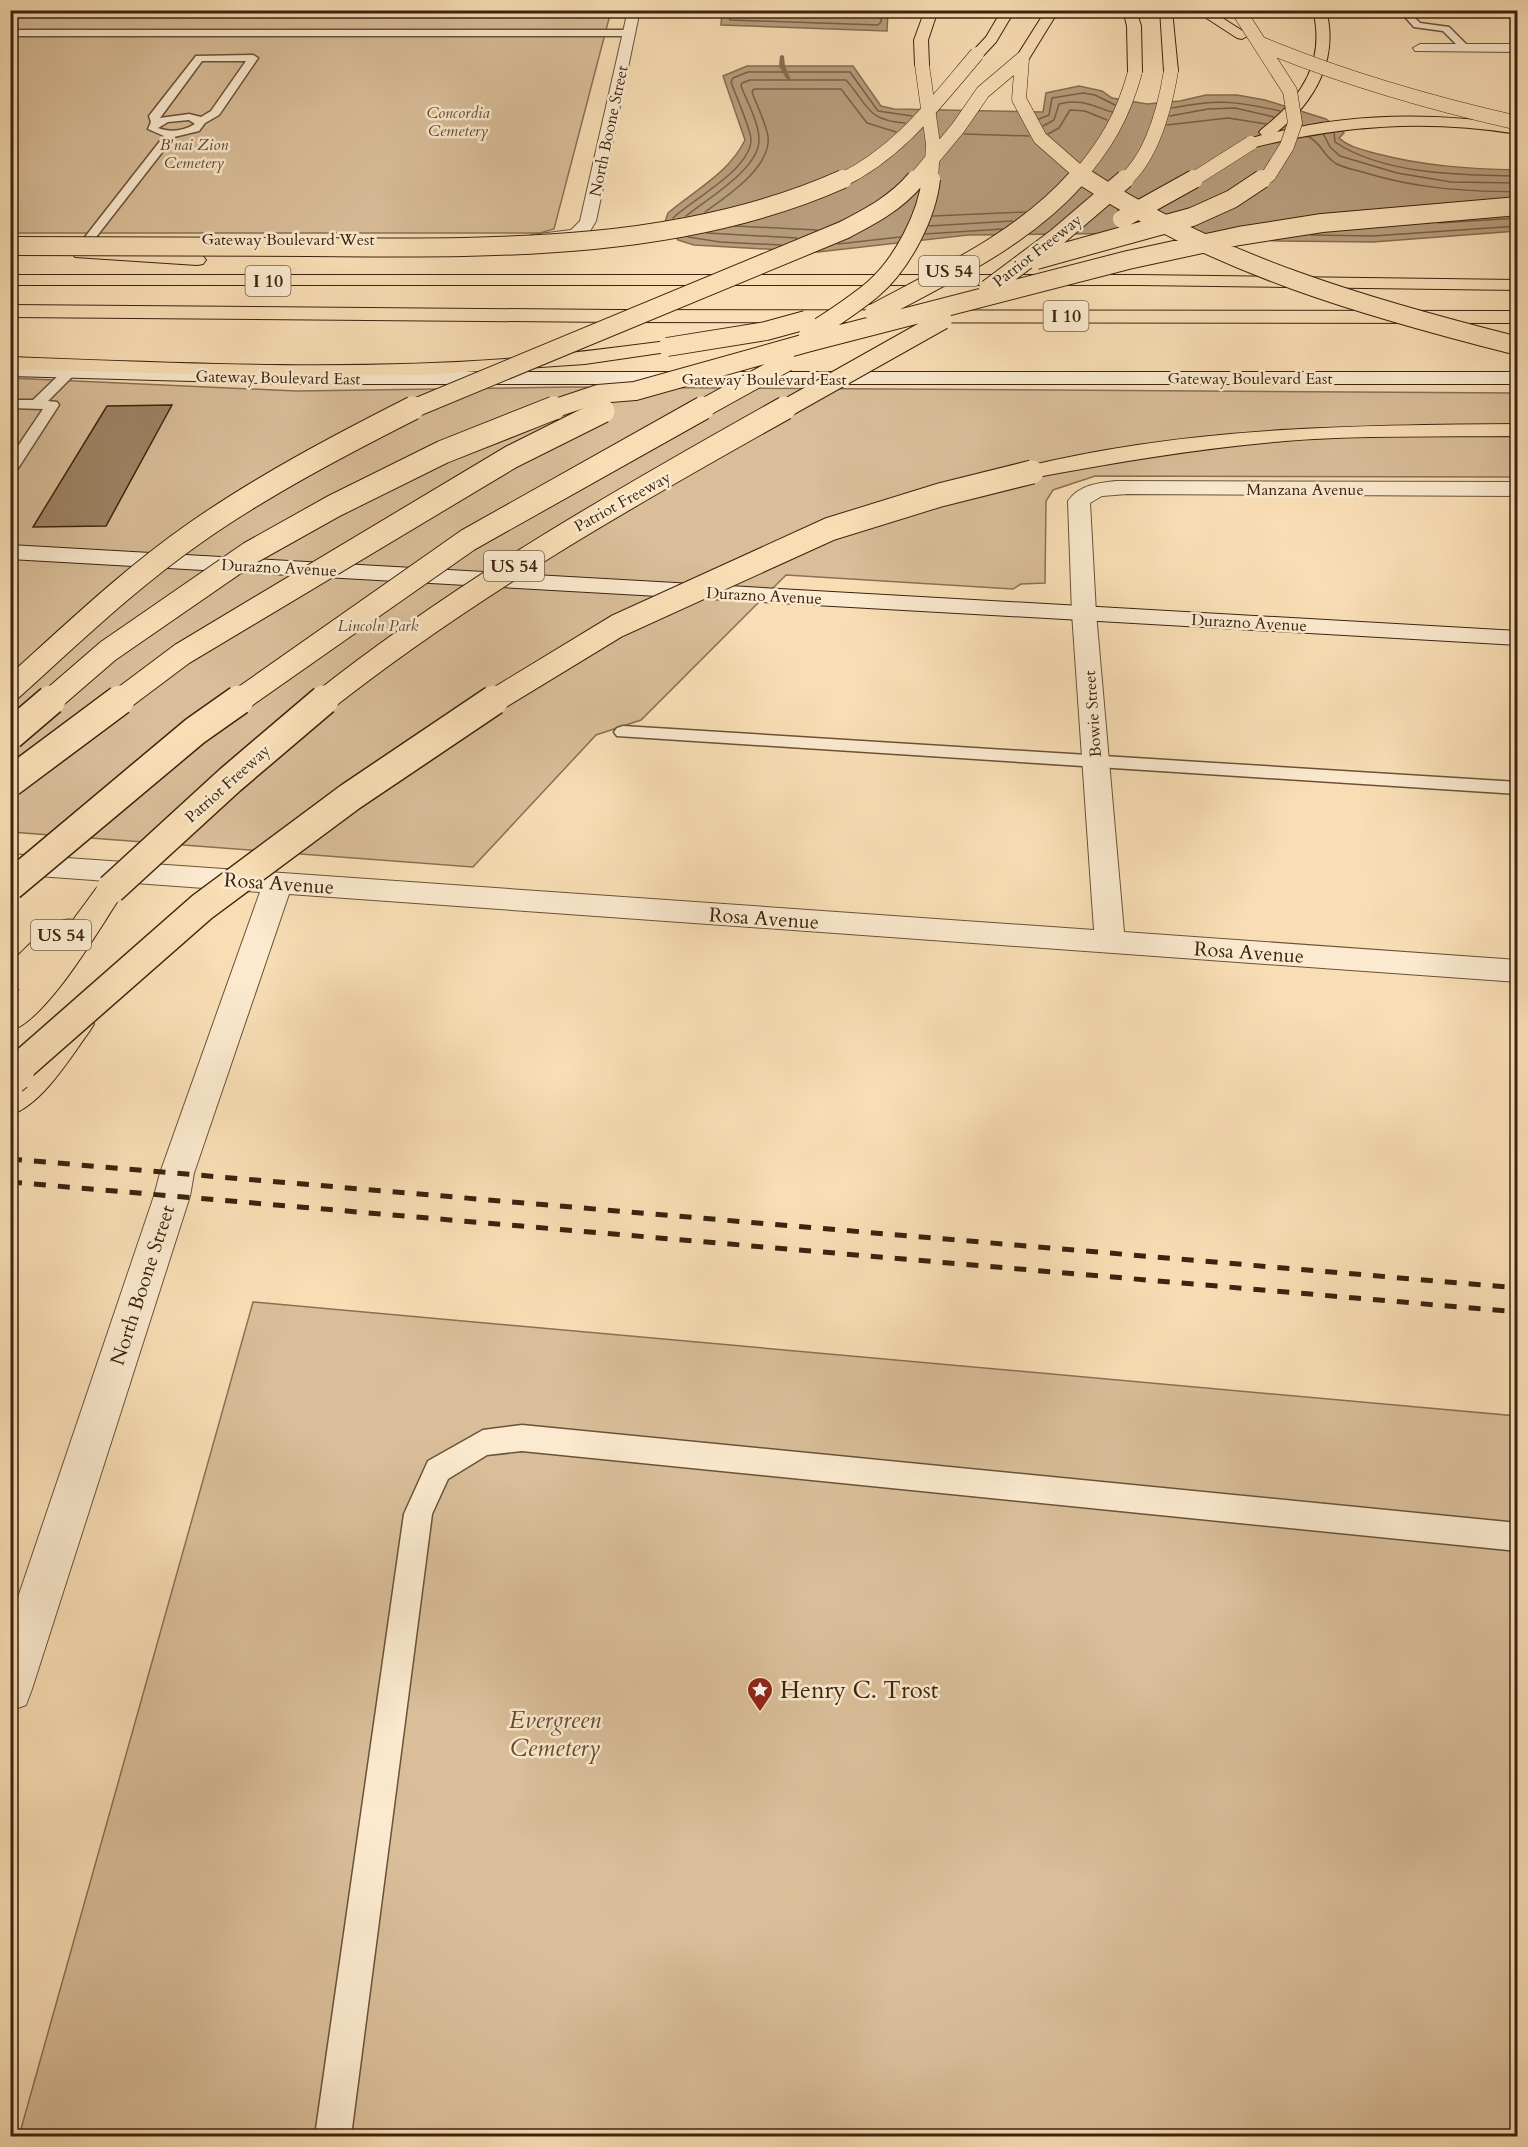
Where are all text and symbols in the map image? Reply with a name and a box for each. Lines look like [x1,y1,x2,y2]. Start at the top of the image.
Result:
street label: North Boone Street [584,64,634,199]
park label: Concordia Cemetery [426,102,490,142]
park label: B'nai Zion Cemetery [160,134,229,174]
street label: Patriot Freeway [989,209,1087,293]
street label: Gateway Boulevard West [201,229,375,251]
road number: US 54 [919,256,979,286]
road number: I 10 [246,266,290,296]
road number: I 10 [1044,301,1088,331]
street label: Gateway Boulevard East [195,366,361,390]
street label: Gateway Boulevard East [1168,368,1332,390]
street label: Gateway Boulevard East [682,369,846,391]
street label: Patriot Freeway [570,466,675,538]
street label: Manzana Avenue [1246,479,1364,501]
road number: US 54 [484,551,544,581]
street label: Durazno Avenue [221,554,337,582]
street label: Durazno Avenue [706,582,822,610]
street label: Durazno Avenue [1191,609,1307,637]
park label: Lincoln Park [338,615,419,637]
street label: Bowie Street [1079,670,1107,758]
street label: Patriot Freeway [180,739,275,828]
street label: Rosa Avenue [223,866,335,901]
street label: Rosa Avenue [708,901,820,936]
road number: US 54 [31,920,91,950]
street label: Rosa Avenue [1193,935,1305,970]
street label: North Boone Street [104,1201,181,1369]
place label: Henry C. Trost [780,1674,939,1707]
place icon: Henry C. Trost [745,1675,775,1713]
park label: Evergreen Cemetery [509,1704,601,1765]

